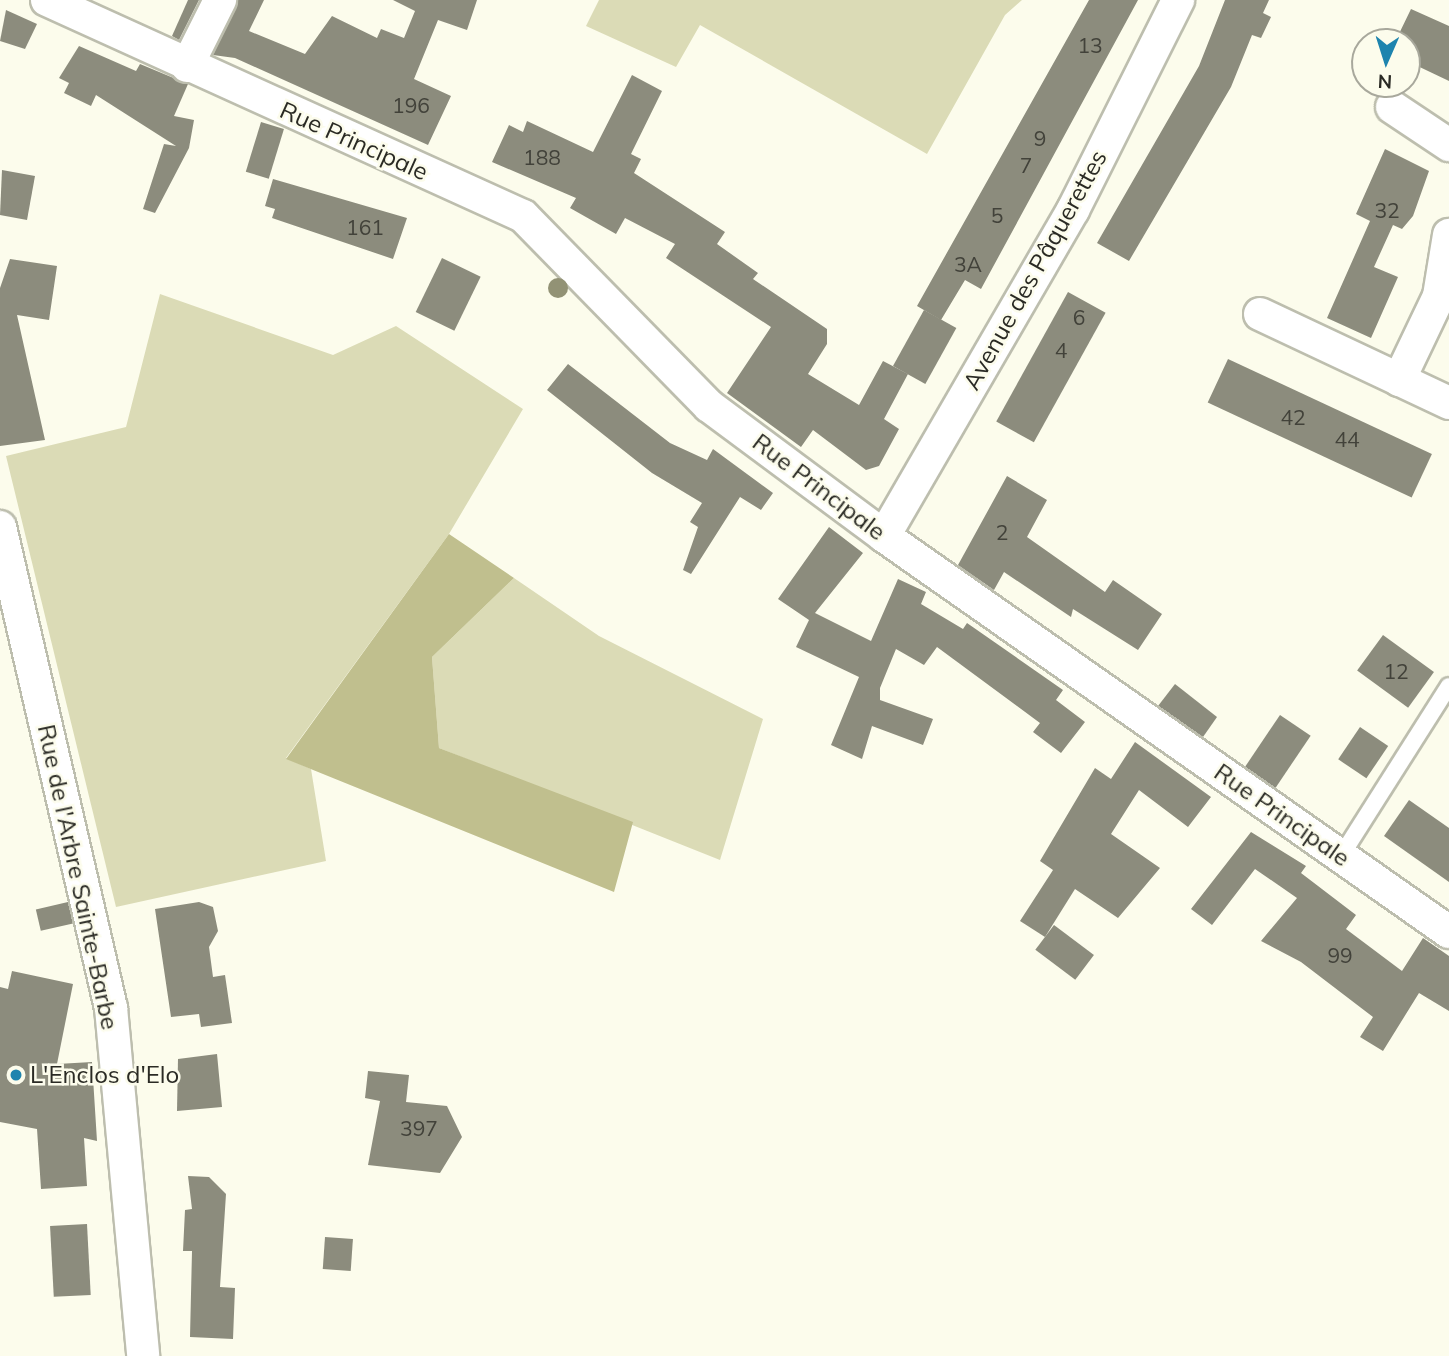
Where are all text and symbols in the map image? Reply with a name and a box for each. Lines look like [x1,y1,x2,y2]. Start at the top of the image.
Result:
north arrow [1351,28,1421,98]
house number: 13 [1077,32,1103,58]
text: N [1377,70,1393,94]
house number: 196 [392,92,430,118]
street label: Rue Principale [276,96,432,186]
house number: 9 [1034,125,1046,151]
house number: 188 [523,144,561,170]
street label: Avenue des Pâquerettes [957,145,1113,395]
house number: 7 [1020,152,1032,178]
house number: 32 [1374,197,1400,223]
house number: 5 [991,202,1003,228]
house number: 161 [346,214,384,240]
house number: 3A [954,251,982,277]
house number: 6 [1073,304,1085,330]
house number: 4 [1055,337,1067,363]
house number: 42 [1280,404,1306,430]
house number: 44 [1334,426,1360,452]
street label: Rue Principale [747,428,891,546]
house number: 2 [996,519,1008,545]
house number: 12 [1383,658,1409,684]
street label: Rue de l'Arbre Sainte-Barbe [32,722,124,1032]
street label: Rue Principale [1209,758,1355,872]
house number: 99 [1327,942,1353,968]
place label: L'Enclos d'Elo [30,1061,179,1089]
marker: L'Enclos d'Elo [8,1067,24,1083]
house number: 397 [400,1115,438,1141]

